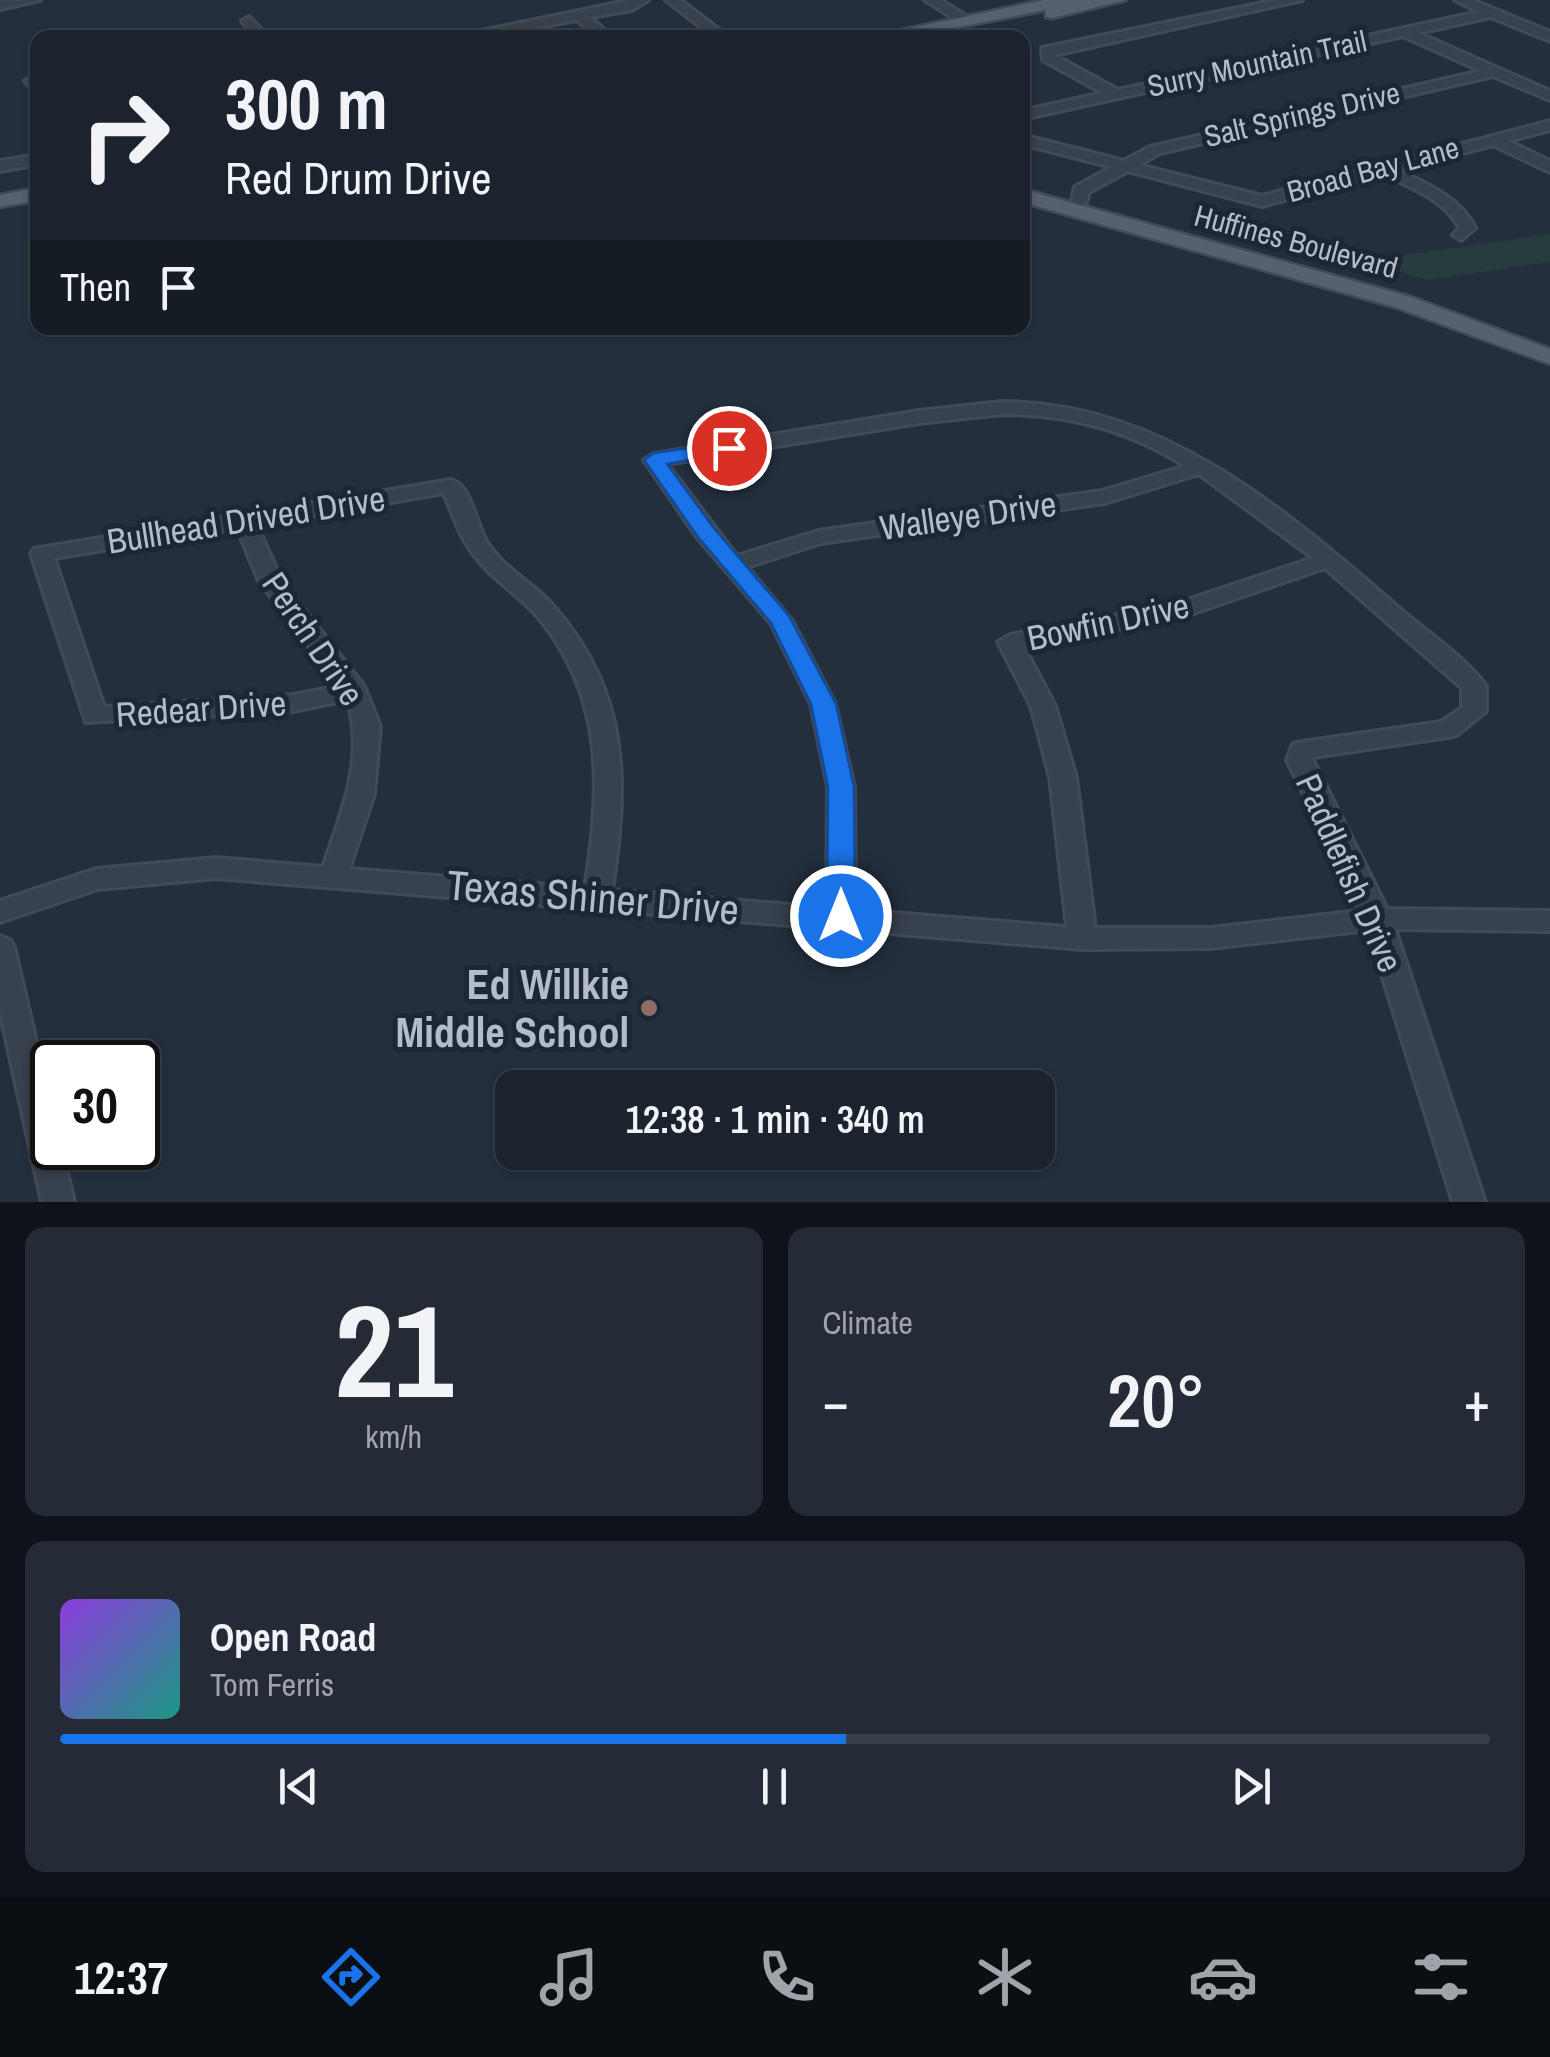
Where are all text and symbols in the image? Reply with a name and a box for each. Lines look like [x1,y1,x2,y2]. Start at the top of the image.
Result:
street label: Surry Mountain Trail [1144,20,1370,106]
text: 300 m [225,57,388,151]
icon: right [60,70,190,200]
street label: Salt Springs Drive [1200,72,1404,156]
street label: Broad Bay Lane [1282,127,1463,211]
text: Red Drum Drive [225,147,492,208]
street label: Huffines Boulevard [1190,195,1402,287]
icon: arrive [151,260,206,315]
text: Then [60,262,131,313]
pin [687,406,772,491]
icon: arrive [702,421,757,476]
street label: Bullhead Drived Drive [104,474,388,565]
street label: Walleye Drive [877,480,1059,551]
street label: Perch Drive [252,563,375,715]
street label: Bowfin Drive [1023,581,1193,662]
street label: Redear Drive [114,679,288,738]
street label: Paddlefish Drive [1285,766,1414,979]
street label: Texas Shiner Drive [445,856,741,938]
position arrow [789,864,893,968]
place label: Ed Willkie Middle School [396,956,629,1060]
marker: Ed Willkie Middle School [638,997,660,1019]
speed limit sign: 30 [30,1040,160,1170]
text: 12:38 · 1 min · 340 m [625,1094,925,1145]
text: 21 [334,1262,453,1438]
text: Climate [823,1301,913,1344]
text: 20° [1107,1349,1205,1450]
text: − [823,1364,849,1438]
text: + [1464,1364,1490,1438]
text: km/h [365,1415,422,1458]
text: Open Road [210,1612,376,1663]
text: Tom Ferris [210,1663,334,1706]
icon: previous [271,1759,326,1814]
icon: pause [747,1759,802,1814]
icon: next [1224,1759,1279,1814]
icon: directions [316,1942,386,2012]
icon: music [534,1942,604,2012]
icon: phone [752,1942,822,2012]
icon: climate [970,1942,1040,2012]
icon: car [1188,1942,1258,2012]
icon: filters [1406,1942,1476,2012]
text: 12:37 [74,1947,168,2008]

